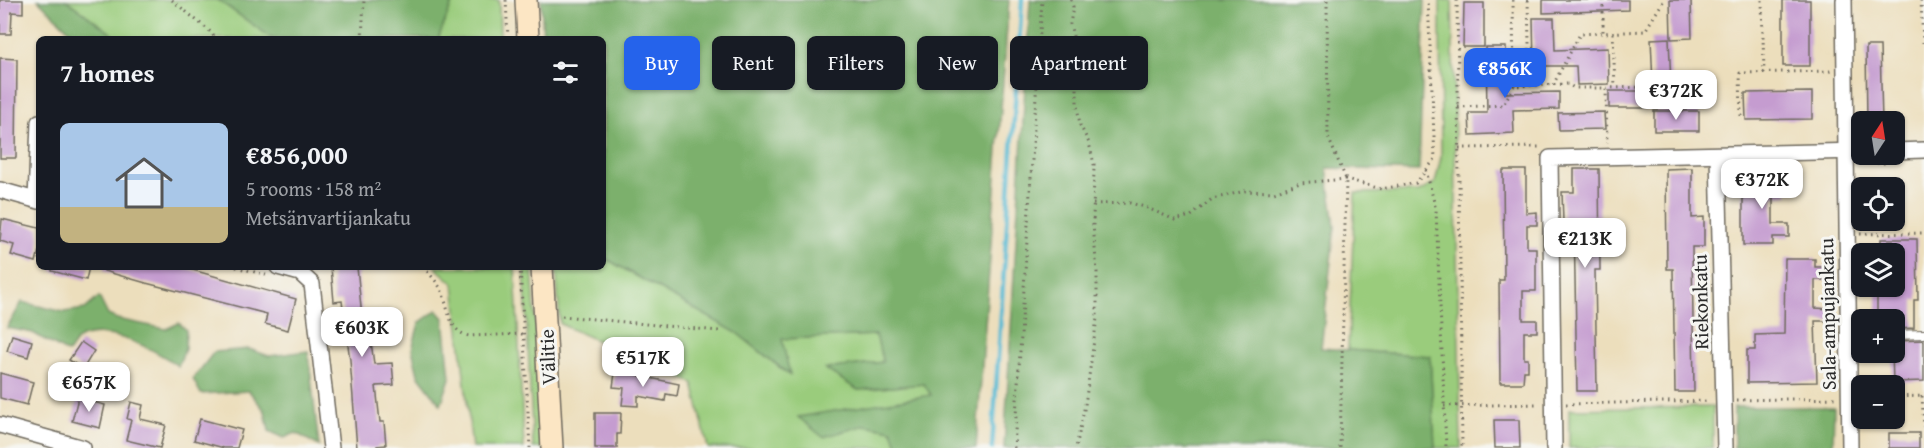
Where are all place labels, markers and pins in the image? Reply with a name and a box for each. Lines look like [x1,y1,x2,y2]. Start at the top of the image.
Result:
pin: €856K [1463,48,1547,99]
pin: €372K [1634,70,1718,121]
pin: €372K [1720,159,1804,210]
pin: €213K [1543,218,1627,269]
pin: €603K [320,307,404,358]
pin: €517K [601,337,685,388]
pin: €657K [47,362,131,413]

